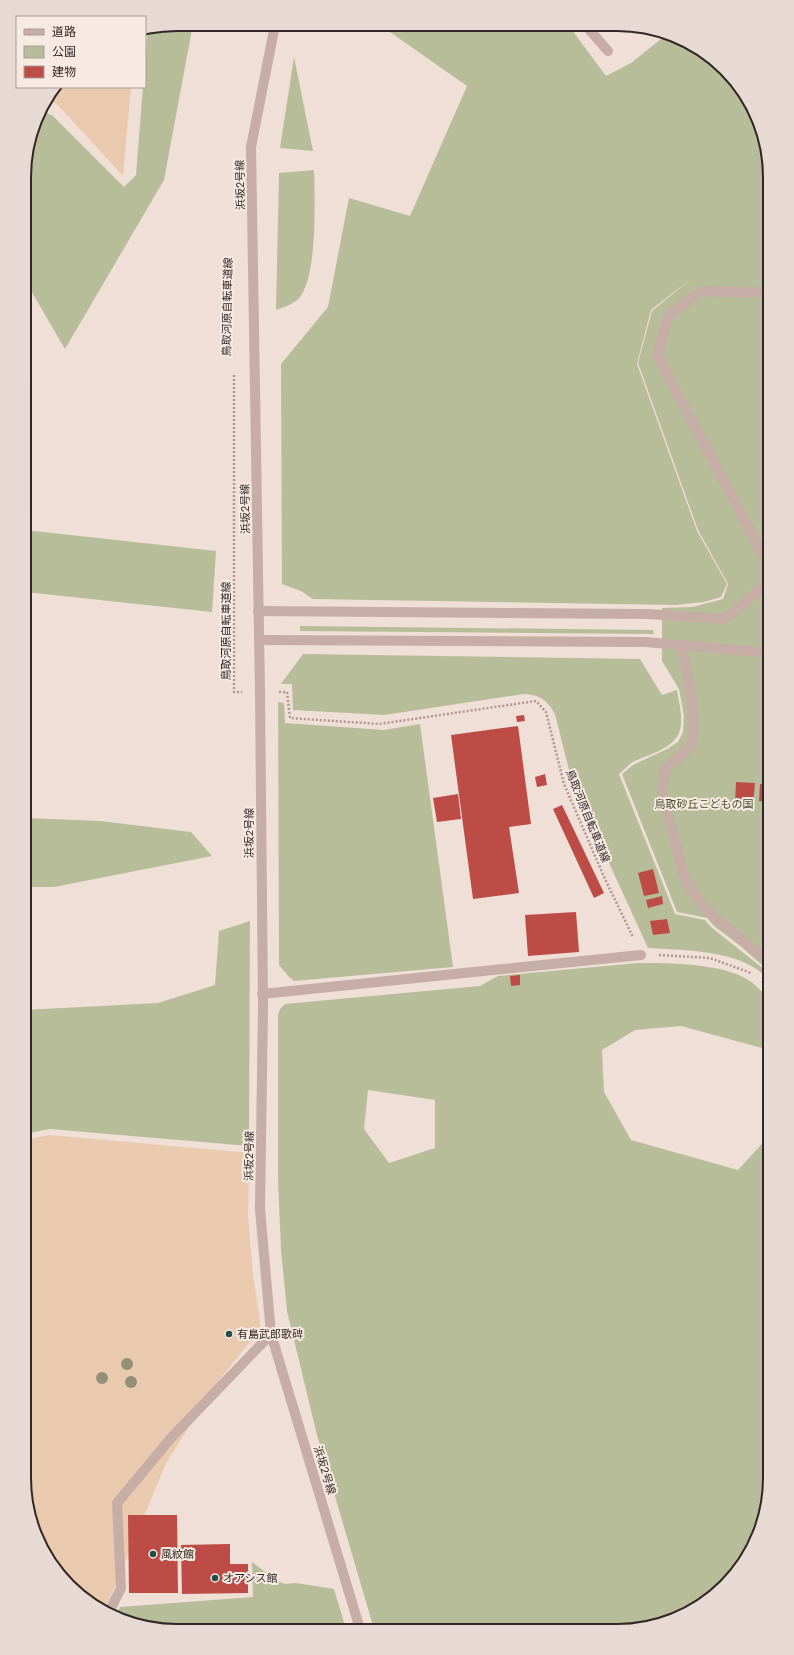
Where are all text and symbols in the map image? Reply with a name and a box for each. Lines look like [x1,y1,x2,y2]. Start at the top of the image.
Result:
legend [16,16,146,88]
text: 道路 [52,23,76,41]
text: 公園 [52,43,76,61]
text: 建物 [52,63,76,81]
street label: 浜坂2号線 [232,160,248,210]
street label: 鳥取河原自転車道線 [218,257,236,357]
street label: 浜坂2号線 [237,484,253,534]
street label: 鳥取河原自転車道線 [218,582,234,681]
street label: 鳥取河原自転車道線 [562,767,614,865]
park label: 鳥取砂丘こどもの国 [655,796,754,812]
street label: 浜坂2号線 [241,808,257,858]
street label: 浜坂2号線 [241,1131,257,1181]
place label: 有島武郎歌碑 [237,1326,303,1342]
marker: 有島武郎歌碑 [224,1329,234,1339]
street label: 浜坂2号線 [310,1444,340,1496]
place label: 風紋館 [161,1546,194,1562]
marker: 風紋館 [148,1549,158,1559]
place label: オアシス館 [223,1570,278,1586]
marker: オアシス館 [210,1573,220,1583]

